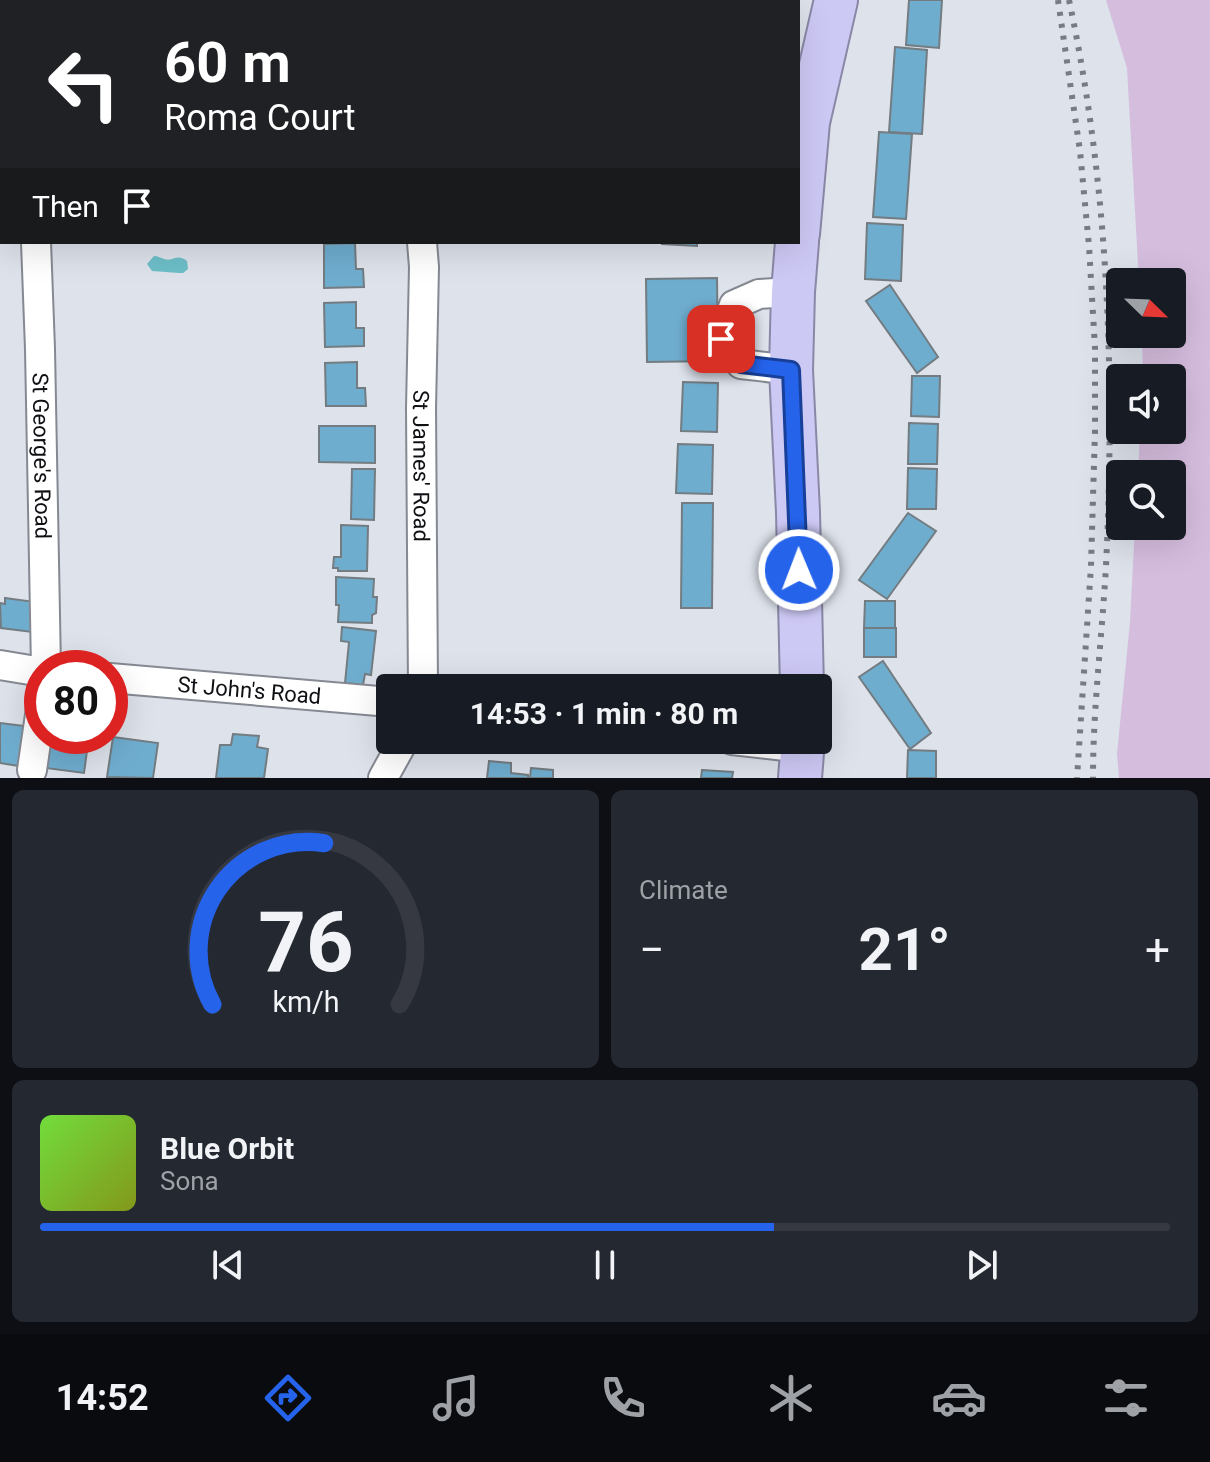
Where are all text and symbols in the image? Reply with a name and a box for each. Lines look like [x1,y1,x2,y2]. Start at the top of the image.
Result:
text: 60 m [164,30,291,96]
icon: left [32,32,136,136]
text: Roma Court [164,97,355,139]
icon: arrive [115,184,159,228]
text: Then [32,189,99,224]
north arrow [1106,268,1186,348]
map controls [1106,268,1186,540]
pin [687,305,755,373]
icon: arrive [699,317,743,361]
button: sound [1106,364,1186,444]
street label: St George's Road [28,372,56,539]
street label: St James' Road [408,390,434,542]
button: search [1106,460,1186,540]
position arrow [757,528,841,612]
speed limit sign: 80 [24,650,128,754]
street label: St John's Road [177,671,322,709]
text: 14:53 · 1 min · 80 m [470,696,738,731]
text: Climate [639,875,728,905]
text: 76 [258,894,353,991]
text: 21° [858,914,951,985]
text: − [639,924,664,976]
text: + [1145,924,1170,976]
text: km/h [272,985,339,1019]
text: Blue Orbit [160,1131,294,1166]
text: Sona [160,1166,219,1196]
icon: previous [206,1243,250,1287]
icon: pause [583,1243,627,1287]
icon: next [960,1243,1004,1287]
icon: directions [260,1370,316,1426]
icon: music [428,1370,484,1426]
icon: phone [595,1370,651,1426]
icon: climate [763,1370,819,1426]
icon: car [931,1370,987,1426]
icon: filters [1098,1370,1154,1426]
text: 14:52 [56,1377,149,1419]

